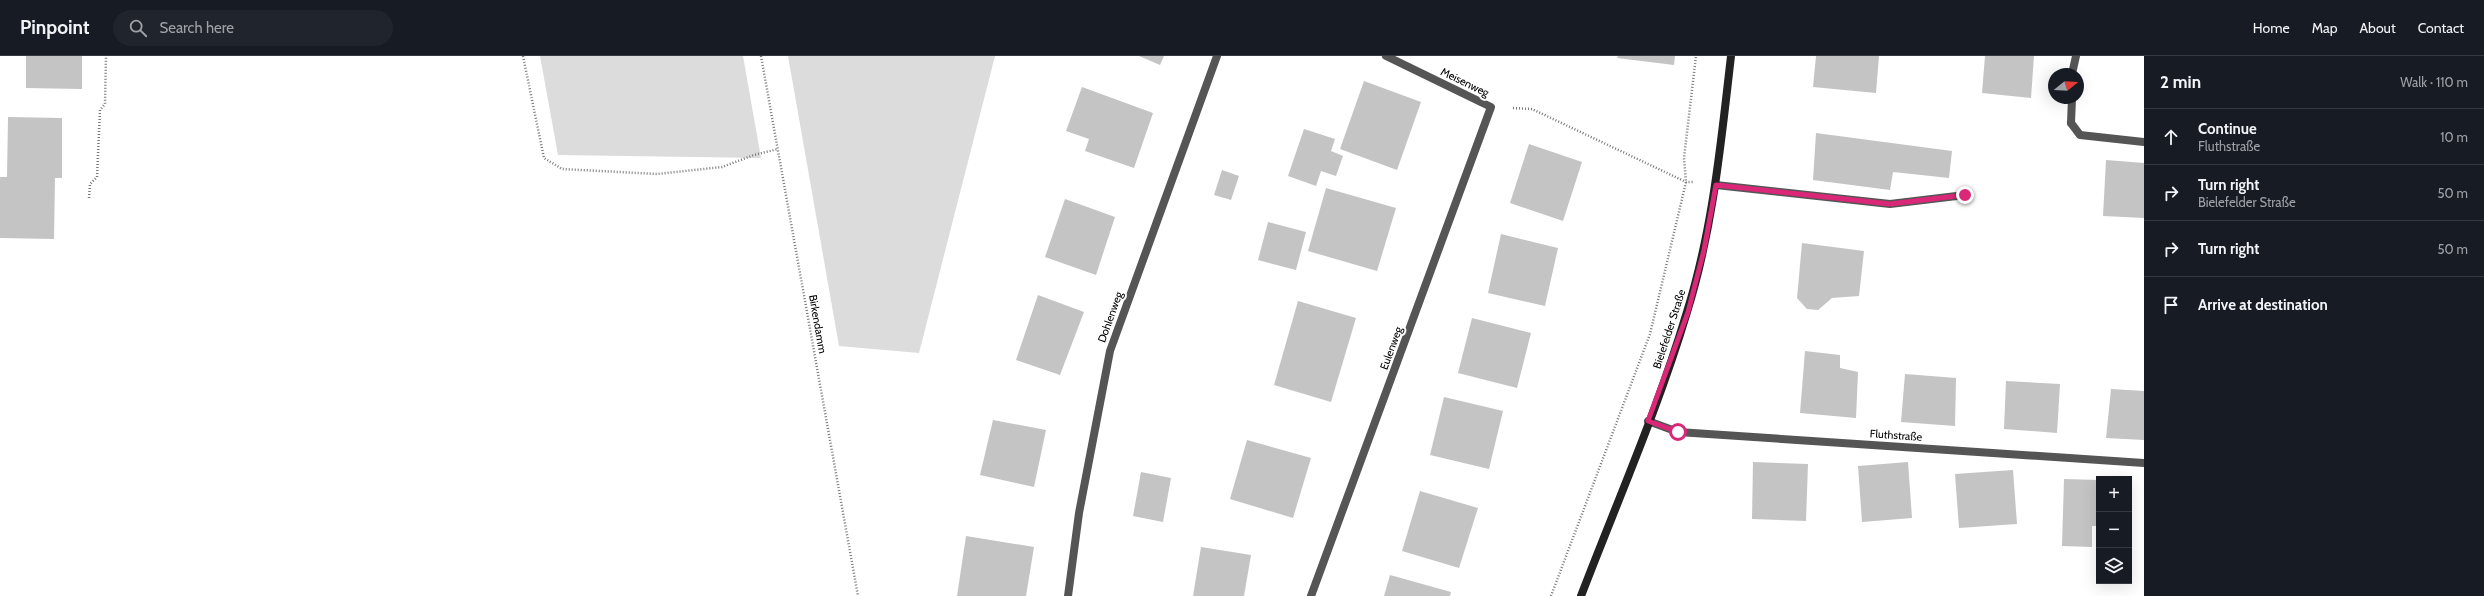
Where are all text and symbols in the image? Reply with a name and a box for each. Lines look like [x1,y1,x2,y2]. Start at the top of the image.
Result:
search box [113,10,393,46]
text: Pinpoint [20,16,89,39]
icon: search [127,17,149,39]
text: Search here [159,19,234,37]
text: Home [2253,19,2290,37]
text: Map [2312,19,2337,37]
text: About [2359,19,2396,37]
text: Contact [2418,19,2464,37]
street label: Meisenweg [1439,64,1492,100]
north arrow [2048,68,2084,104]
text: 2 min [2160,72,2201,92]
text: Walk · 110 m [2400,74,2468,90]
text: Continue [2198,120,2257,138]
icon: ahead [2160,126,2182,148]
text: 10 m [2440,129,2468,145]
text: Fluthstraße [2198,138,2260,154]
text: Turn right [2198,176,2259,194]
icon: right [2160,182,2182,204]
text: 50 m [2438,185,2468,201]
route end [1956,186,1974,204]
text: Bielefelder Straße [2198,194,2296,210]
icon: right [2160,238,2182,260]
text: Turn right [2198,240,2259,258]
text: 50 m [2438,241,2468,257]
street label: Bielefelder Straße [1650,287,1689,370]
street label: Dohlenweg [1094,289,1126,344]
street label: Birkendamm [806,294,830,355]
icon: arrive [2160,294,2182,316]
text: Arrive at destination [2198,296,2328,314]
street label: Eulenweg [1377,324,1405,372]
route start [1669,423,1687,441]
street label: Fluthstraße [1869,426,1923,444]
map controls [2096,476,2132,584]
button: + [2096,476,2132,512]
button: − [2096,512,2132,548]
button: layers [2096,548,2132,584]

